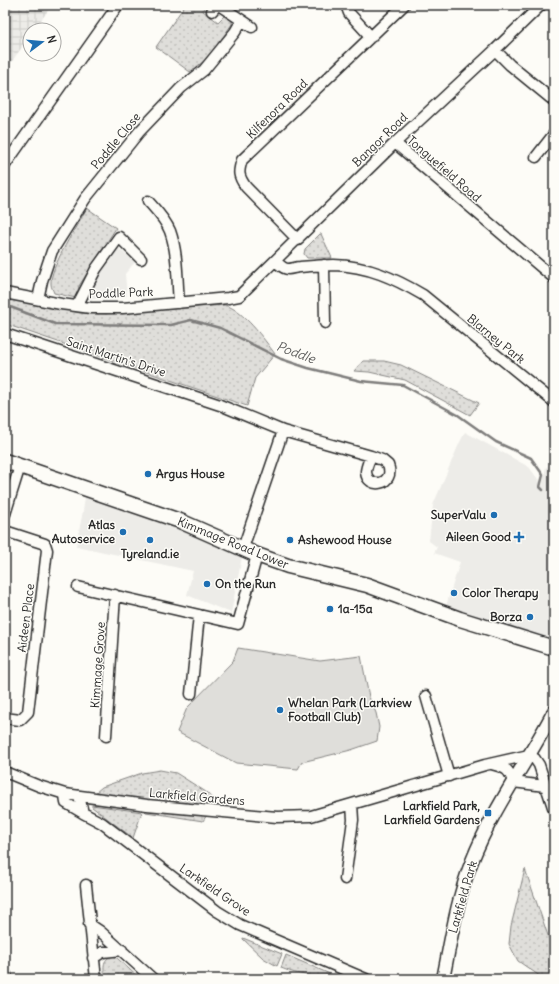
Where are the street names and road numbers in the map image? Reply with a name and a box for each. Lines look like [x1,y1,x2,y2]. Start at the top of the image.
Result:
street label: Kilfenora Road [243,76,310,142]
street label: Poddle Close [88,109,144,172]
street label: Bangor Road [349,110,410,170]
street label: Tonguefield Road [404,132,484,205]
street label: Poddle Park [88,284,154,301]
street label: Blarney Park [464,311,528,367]
street label: Saint Martin's Drive [64,333,168,380]
street label: Kimmage Road Lower [175,513,291,572]
street label: Aideen Place [14,583,37,653]
street label: Kimmage Grove [87,621,108,709]
street label: Larkfield Gardens [148,785,246,808]
street label: Larkfield Park [445,859,480,935]
street label: Larkfield Grove [177,860,254,919]

